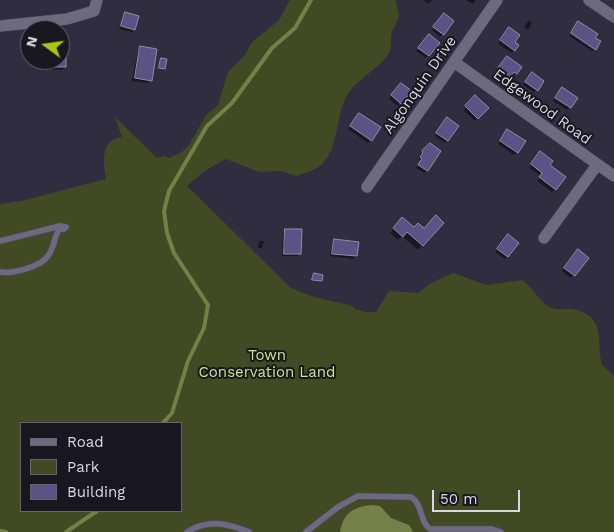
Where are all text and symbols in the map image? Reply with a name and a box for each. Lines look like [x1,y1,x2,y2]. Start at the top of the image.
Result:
north arrow [20,20,70,70]
street label: Algonquin Drive [380,33,460,137]
text: N [22,35,40,49]
street label: Edgewood Road [490,65,594,149]
park label: Town Conservation Land [199,347,335,382]
legend [20,422,182,512]
text: Road [67,433,104,451]
text: Park [67,458,99,476]
scale bar [434,480,522,512]
text: Building [67,483,125,501]
text: 50 m [440,490,477,508]

